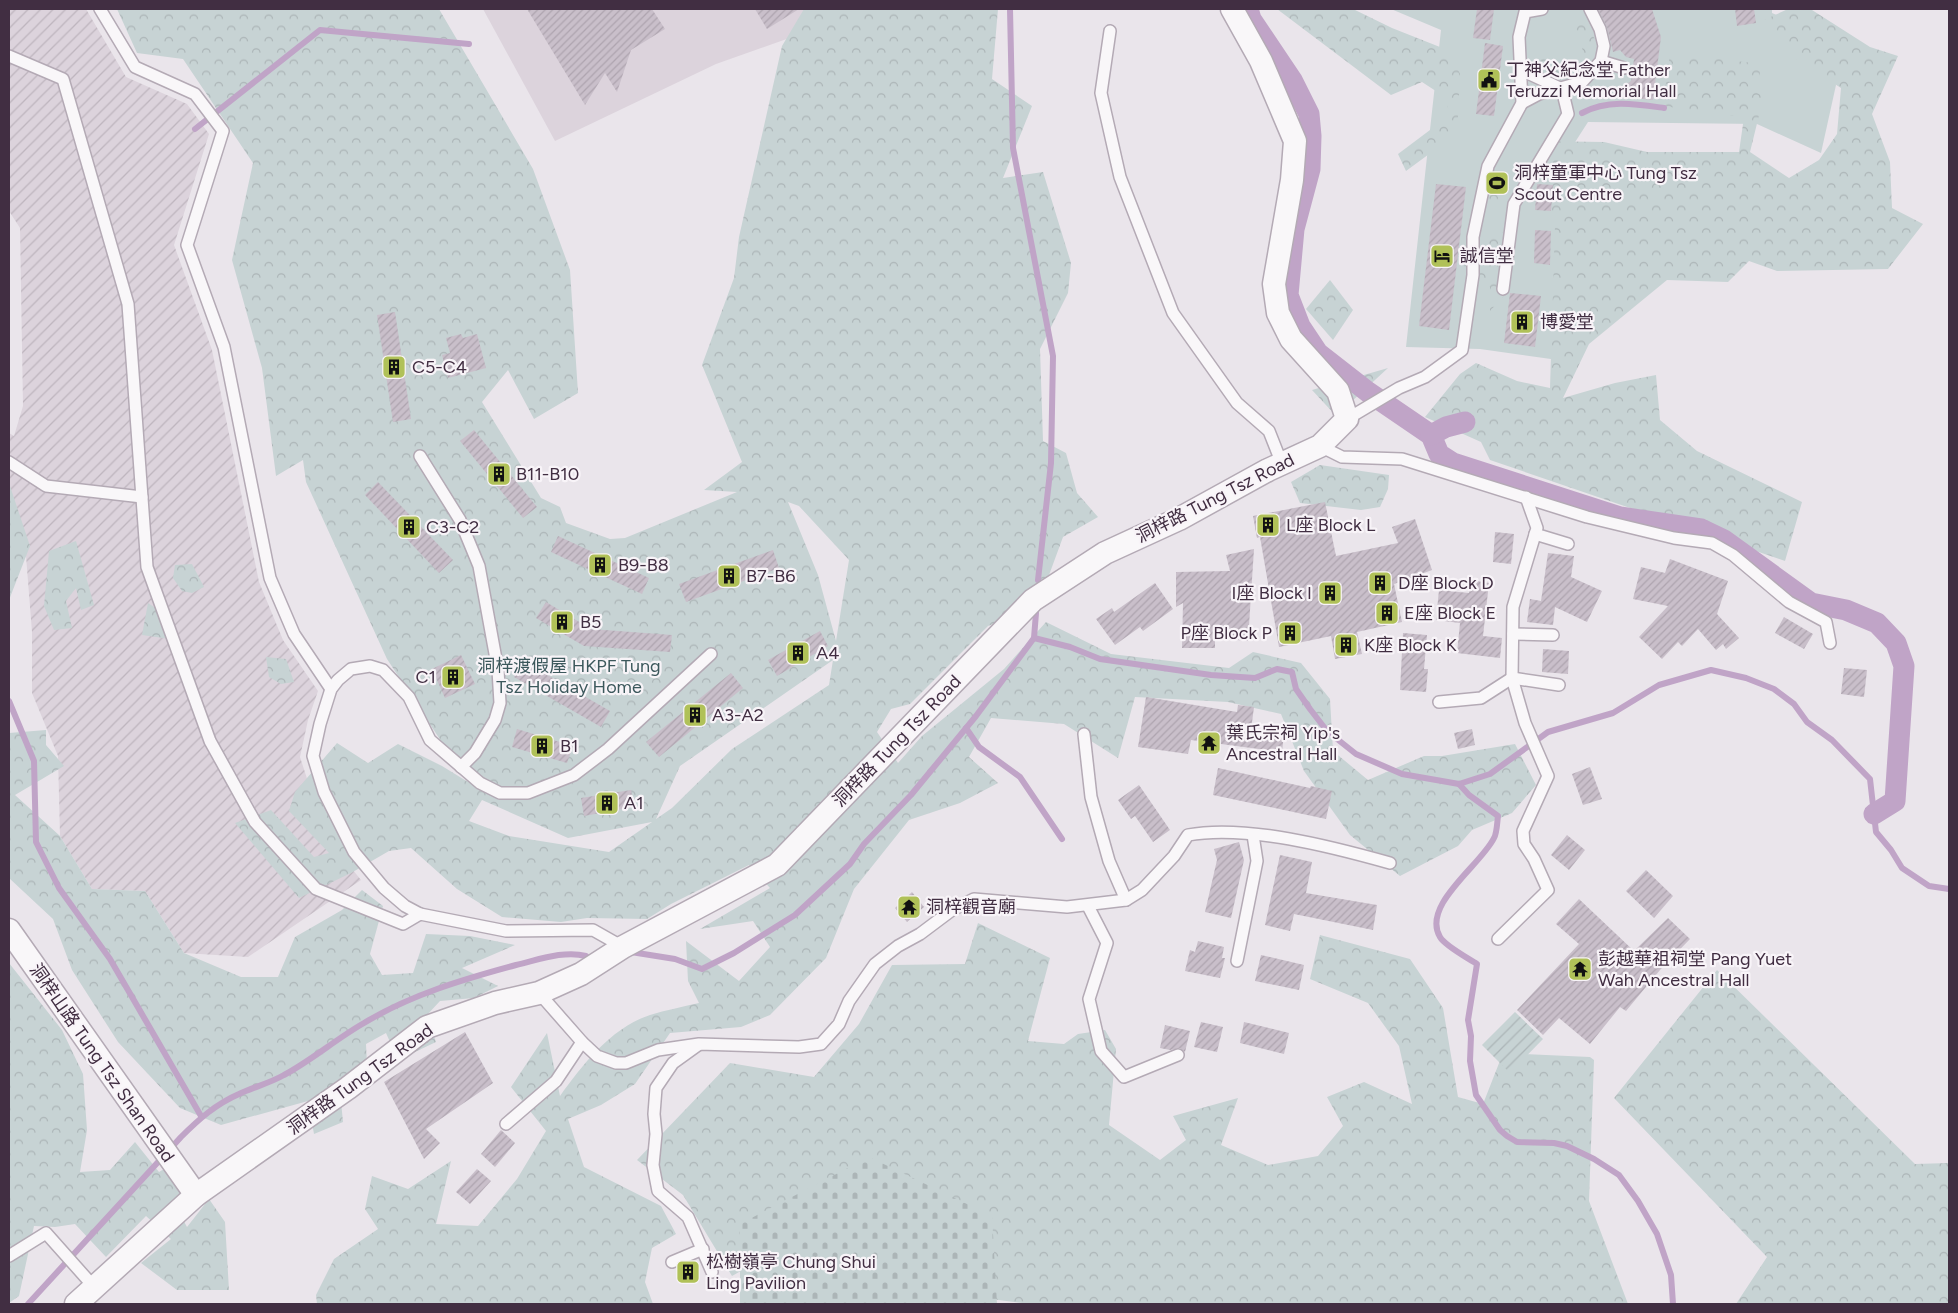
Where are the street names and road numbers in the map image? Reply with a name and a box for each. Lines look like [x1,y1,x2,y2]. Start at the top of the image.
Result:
street label: 洞梓路 Tung Tsz Road [1132,449,1298,547]
street label: 洞梓路 Tung Tsz Road [828,670,966,812]
street label: 洞梓山路 Tung Tsz Shan Road [25,959,179,1167]
street label: 洞梓路 Tung Tsz Road [283,1019,437,1139]

